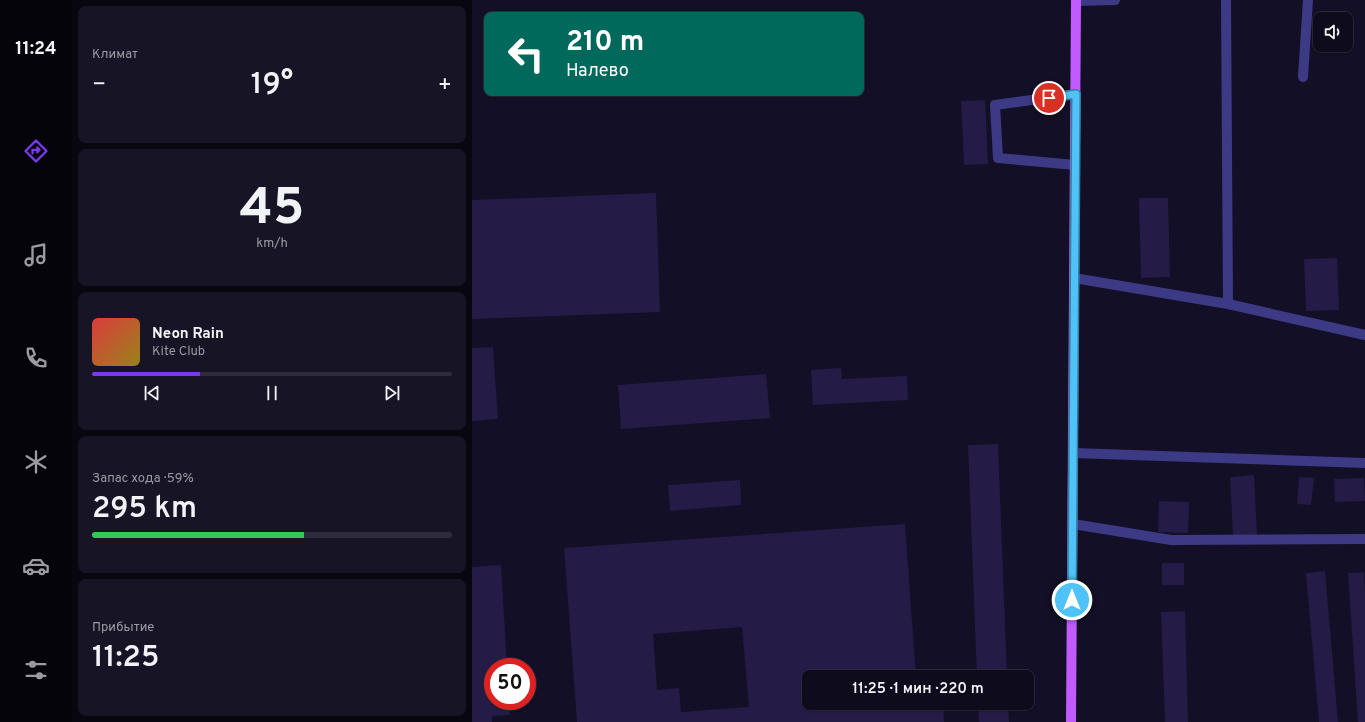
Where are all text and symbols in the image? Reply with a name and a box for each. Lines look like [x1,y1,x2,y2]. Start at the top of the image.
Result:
map controls [1313,12,1353,52]
button: sound [1313,12,1353,52]
text: 210 m [566,25,644,61]
icon: left [500,28,552,80]
text: 11:24 [15,38,57,61]
text: Климат [92,47,138,63]
text: Налево [566,60,629,83]
text: 19° [251,67,293,104]
text: − [92,72,106,99]
text: + [438,72,452,99]
pin [1032,81,1066,115]
icon: arrive [1038,87,1060,109]
icon: directions [22,137,50,165]
text: 45 [239,177,305,243]
text: km/h [256,236,288,252]
icon: music [22,241,50,269]
text: Neon Rain [152,325,224,344]
icon: phone [22,344,50,372]
text: Kite Club [152,344,205,360]
icon: previous [141,382,163,404]
icon: pause [261,382,283,404]
icon: next [381,382,403,404]
icon: climate [22,448,50,476]
text: Запас хода · 59% [92,471,194,487]
text: 295 km [92,491,197,528]
icon: car [22,552,50,580]
position arrow [1051,579,1093,621]
text: Прибытие [92,620,154,636]
text: 11:25 [92,640,159,677]
icon: filters [22,656,50,684]
speed limit sign: 50 [484,658,536,710]
text: 11:25 · 1 мин · 220 m [852,680,984,699]

